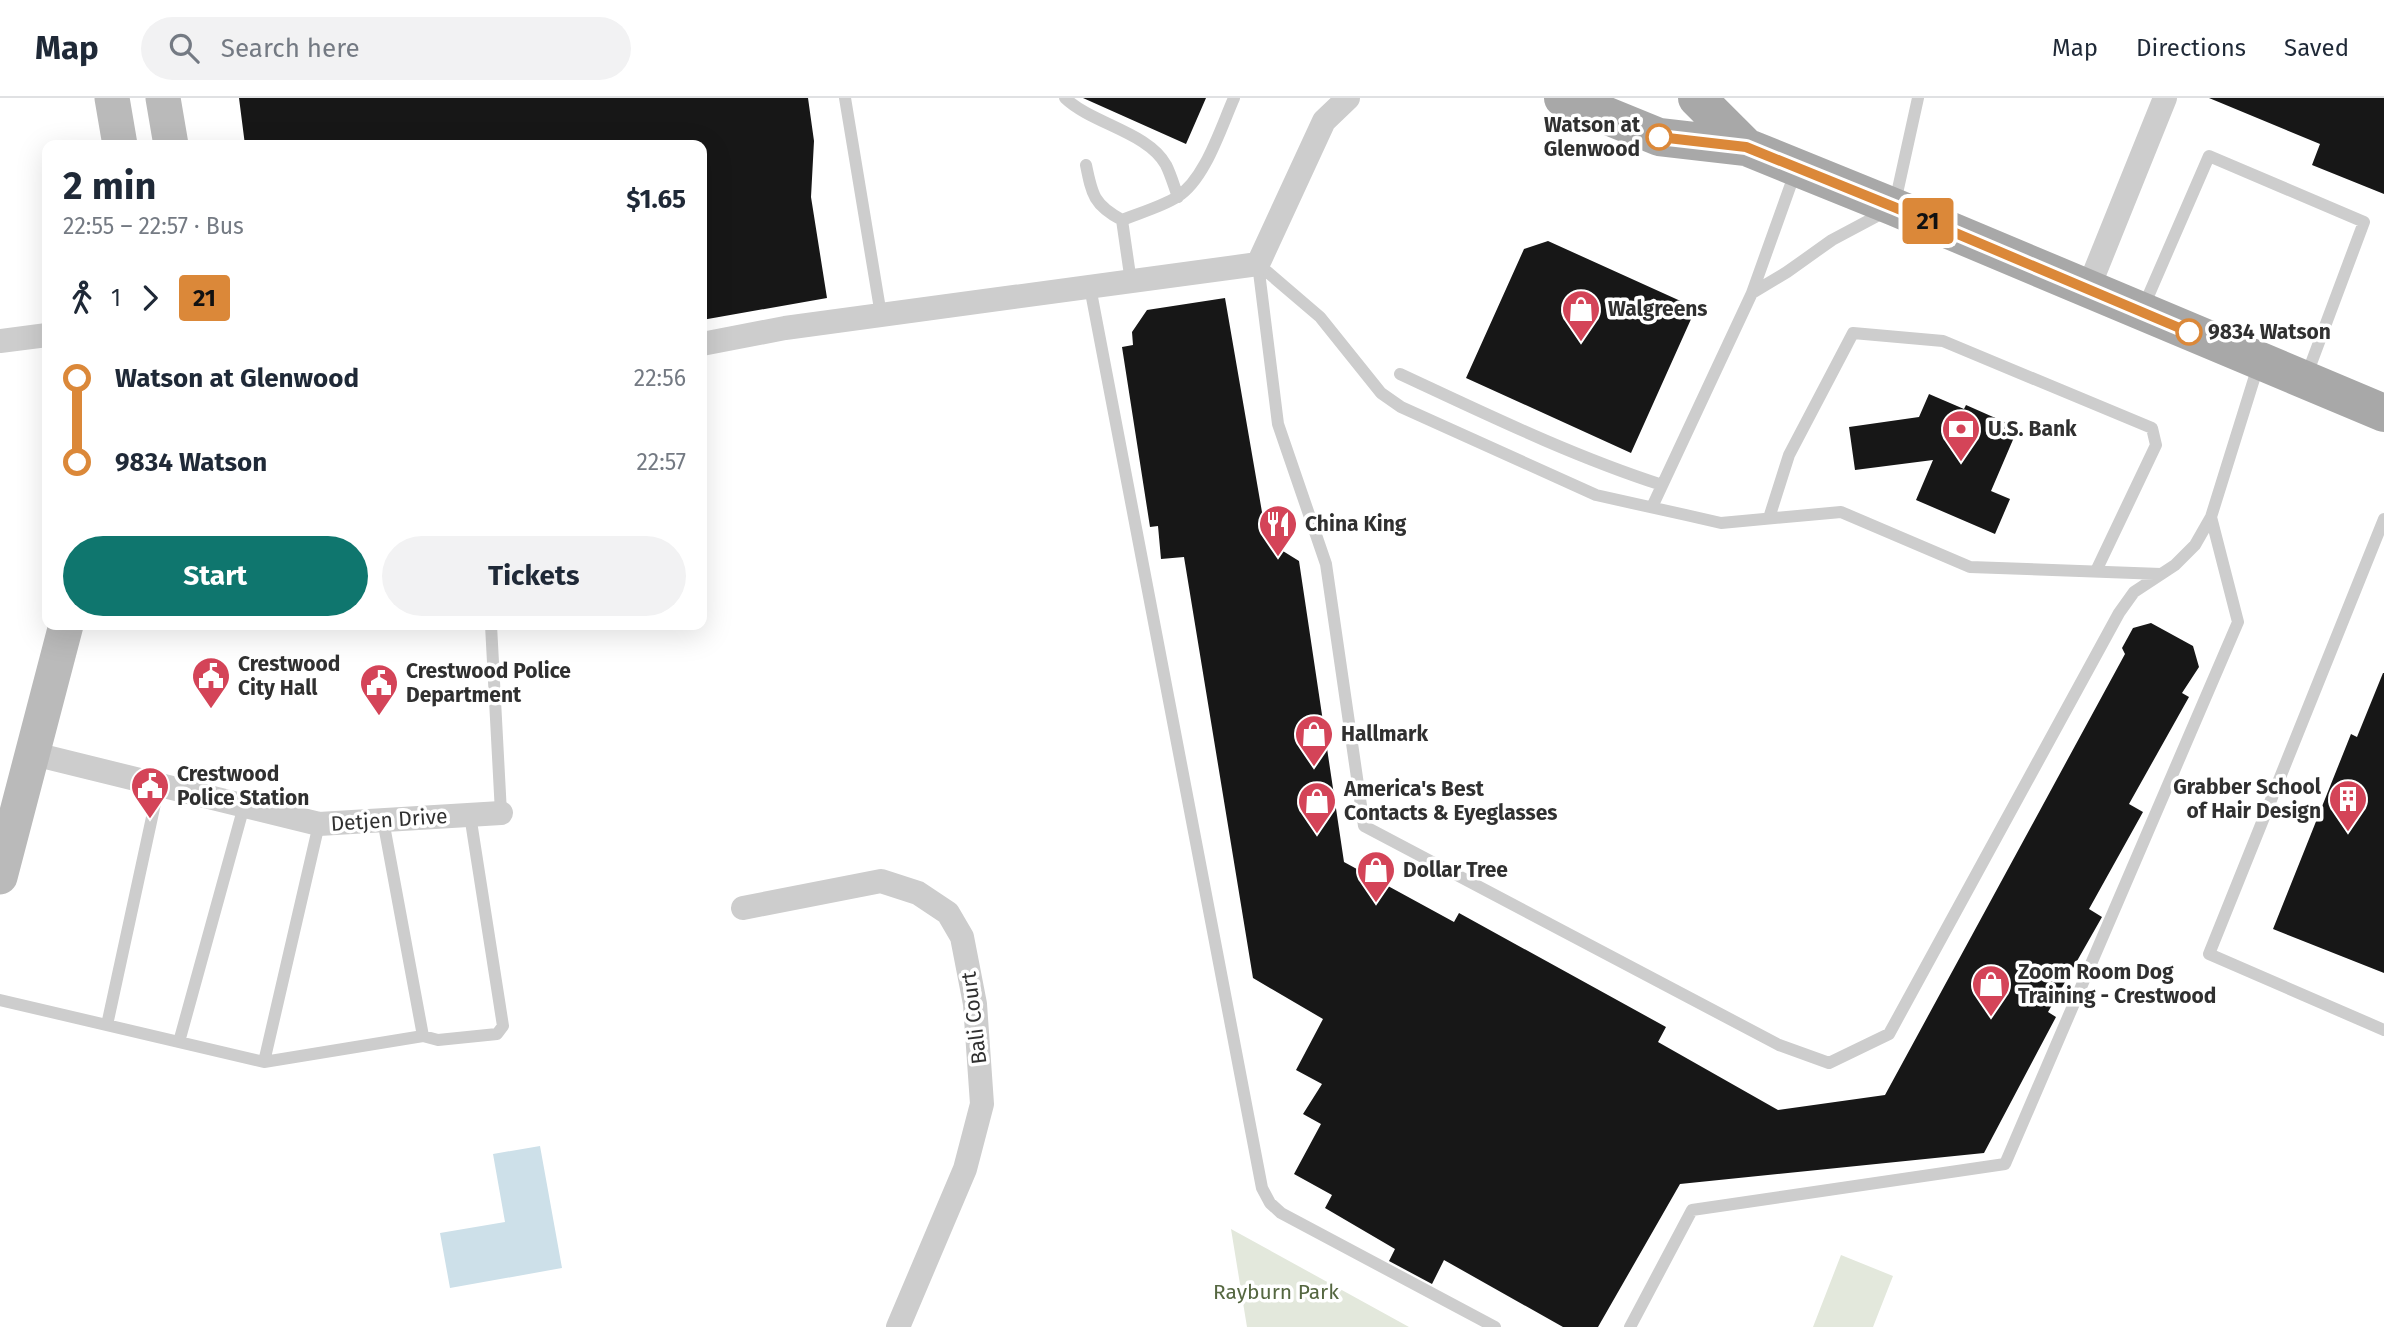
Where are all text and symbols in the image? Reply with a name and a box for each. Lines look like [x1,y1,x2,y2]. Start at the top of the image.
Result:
search box [141,17,631,80]
text: Map [35,28,99,68]
icon: search [165,29,203,67]
text: Search here [221,33,360,64]
text: Map [2052,34,2098,62]
text: Directions [2136,34,2246,62]
text: Saved [2284,34,2349,62]
place label: Watson at Glenwood [1544,112,1641,162]
marker: Watson at Glenwood [1646,124,1672,150]
text: 2 min [63,163,156,209]
text: $1.65 [626,184,686,215]
line badge: 21 [1896,198,1960,244]
text: 21 [1916,207,1940,235]
text: 22:55 – 22:57 · Bus [63,212,244,240]
icon: walk [63,279,101,317]
icon: forward [131,279,169,317]
text: 1 [111,284,121,312]
text: 21 [193,284,216,312]
shop icon: Walgreens [1560,288,1602,343]
place label: Walgreens [1608,296,1708,322]
marker: 9834 Watson [2176,319,2202,345]
place label: 9834 Watson [2208,319,2331,345]
text: Watson at Glenwood [115,363,359,394]
text: 22:56 [634,364,686,392]
bank icon: U.S. Bank [1940,408,1982,463]
place label: U.S. Bank [1988,416,2077,442]
text: 9834 Watson [115,447,267,478]
text: 22:57 [636,448,686,476]
restaurant icon: China King [1257,503,1299,558]
place label: China King [1305,511,1407,537]
button: Start [63,536,368,616]
button: Tickets [382,536,686,616]
place label: Crestwood City Hall [238,651,340,701]
public building icon: Crestwood City Hall [190,655,232,710]
place label: Crestwood Police Department [406,658,571,708]
public building icon: Crestwood Police Department [358,662,400,717]
shop icon: Hallmark [1293,713,1335,768]
place label: Hallmark [1341,721,1428,747]
place label: Crestwood Police Station [177,761,309,811]
public building icon: Crestwood Police Station [129,765,171,820]
place label: Grabber School of Hair Design [2173,774,2322,824]
place label: America's Best Contacts & Eyeglasses [1343,776,1557,826]
building icon: Grabber School of Hair Design [2327,778,2369,833]
shop icon: America's Best Contacts & Eyeglasses [1296,780,1338,835]
street label: Detjen Drive [330,803,448,837]
shop icon: Dollar Tree [1355,849,1397,904]
place label: Dollar Tree [1403,857,1508,883]
place label: Zoom Room Dog Training - Crestwood [2018,959,2216,1009]
shop icon: Zoom Room Dog Training - Crestwood [1970,963,2012,1018]
street label: Bali Court [955,970,993,1066]
park label: Rayburn Park [1213,1279,1339,1305]

